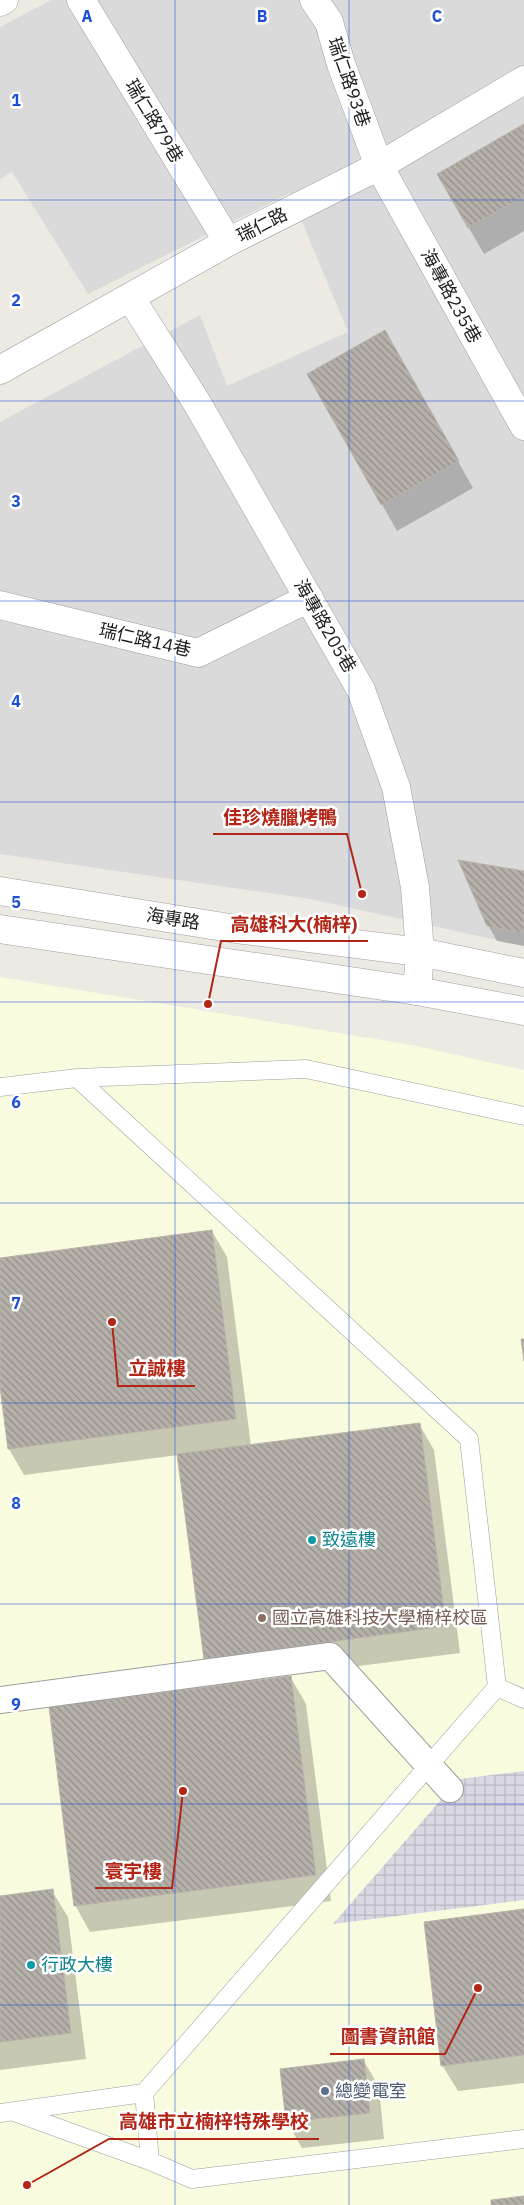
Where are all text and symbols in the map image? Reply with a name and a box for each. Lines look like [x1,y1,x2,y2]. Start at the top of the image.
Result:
text: A [82,6,93,26]
text: B [257,6,268,26]
text: C [432,6,442,26]
street label: 瑞仁路93巷 [323,34,376,130]
street label: 瑞仁路79巷 [120,75,188,167]
text: 1 [11,90,21,110]
street label: 瑞仁路 [232,202,291,247]
street label: 海專路235巷 [416,245,487,347]
text: 2 [11,290,21,310]
text: 3 [11,491,21,511]
street label: 海專路205巷 [289,575,361,677]
street label: 瑞仁路14巷 [97,618,193,661]
text: 4 [11,691,21,711]
callout: 佳珍燒臘烤鴨 [213,800,347,834]
text: 佳珍燒臘烤鴨 [223,805,337,829]
text: 5 [11,892,21,912]
street label: 海專路 [145,903,202,934]
callout: 高雄科大(楠梓) [221,907,368,941]
text: 高雄科大(楠梓) [231,912,357,936]
text: 6 [11,1092,21,1112]
text: 7 [11,1293,21,1313]
callout: 立誠樓 [118,1352,195,1386]
text: 立誠樓 [128,1356,186,1380]
text: 8 [11,1493,21,1513]
place label: 致遠樓 [322,1528,376,1551]
marker: 致遠樓 [306,1534,318,1546]
place label: 國立高雄科技大學楠梓校區 [272,1606,488,1629]
marker: 國立高雄科技大學楠梓校區 [256,1612,268,1624]
text: 9 [11,1694,21,1714]
callout: 寰宇樓 [95,1854,172,1888]
text: 寰宇樓 [104,1859,162,1883]
place label: 行政大樓 [41,1953,113,1976]
marker: 行政大樓 [25,1959,37,1971]
callout: 圖書資訊館 [330,2020,445,2054]
text: 圖書資訊館 [340,2024,436,2048]
place label: 總變電室 [335,2079,407,2102]
marker: 總變電室 [319,2085,331,2097]
callout: 高雄市立楠梓特殊學校 [109,2105,319,2139]
text: 高雄市立楠梓特殊學校 [119,2109,309,2133]

